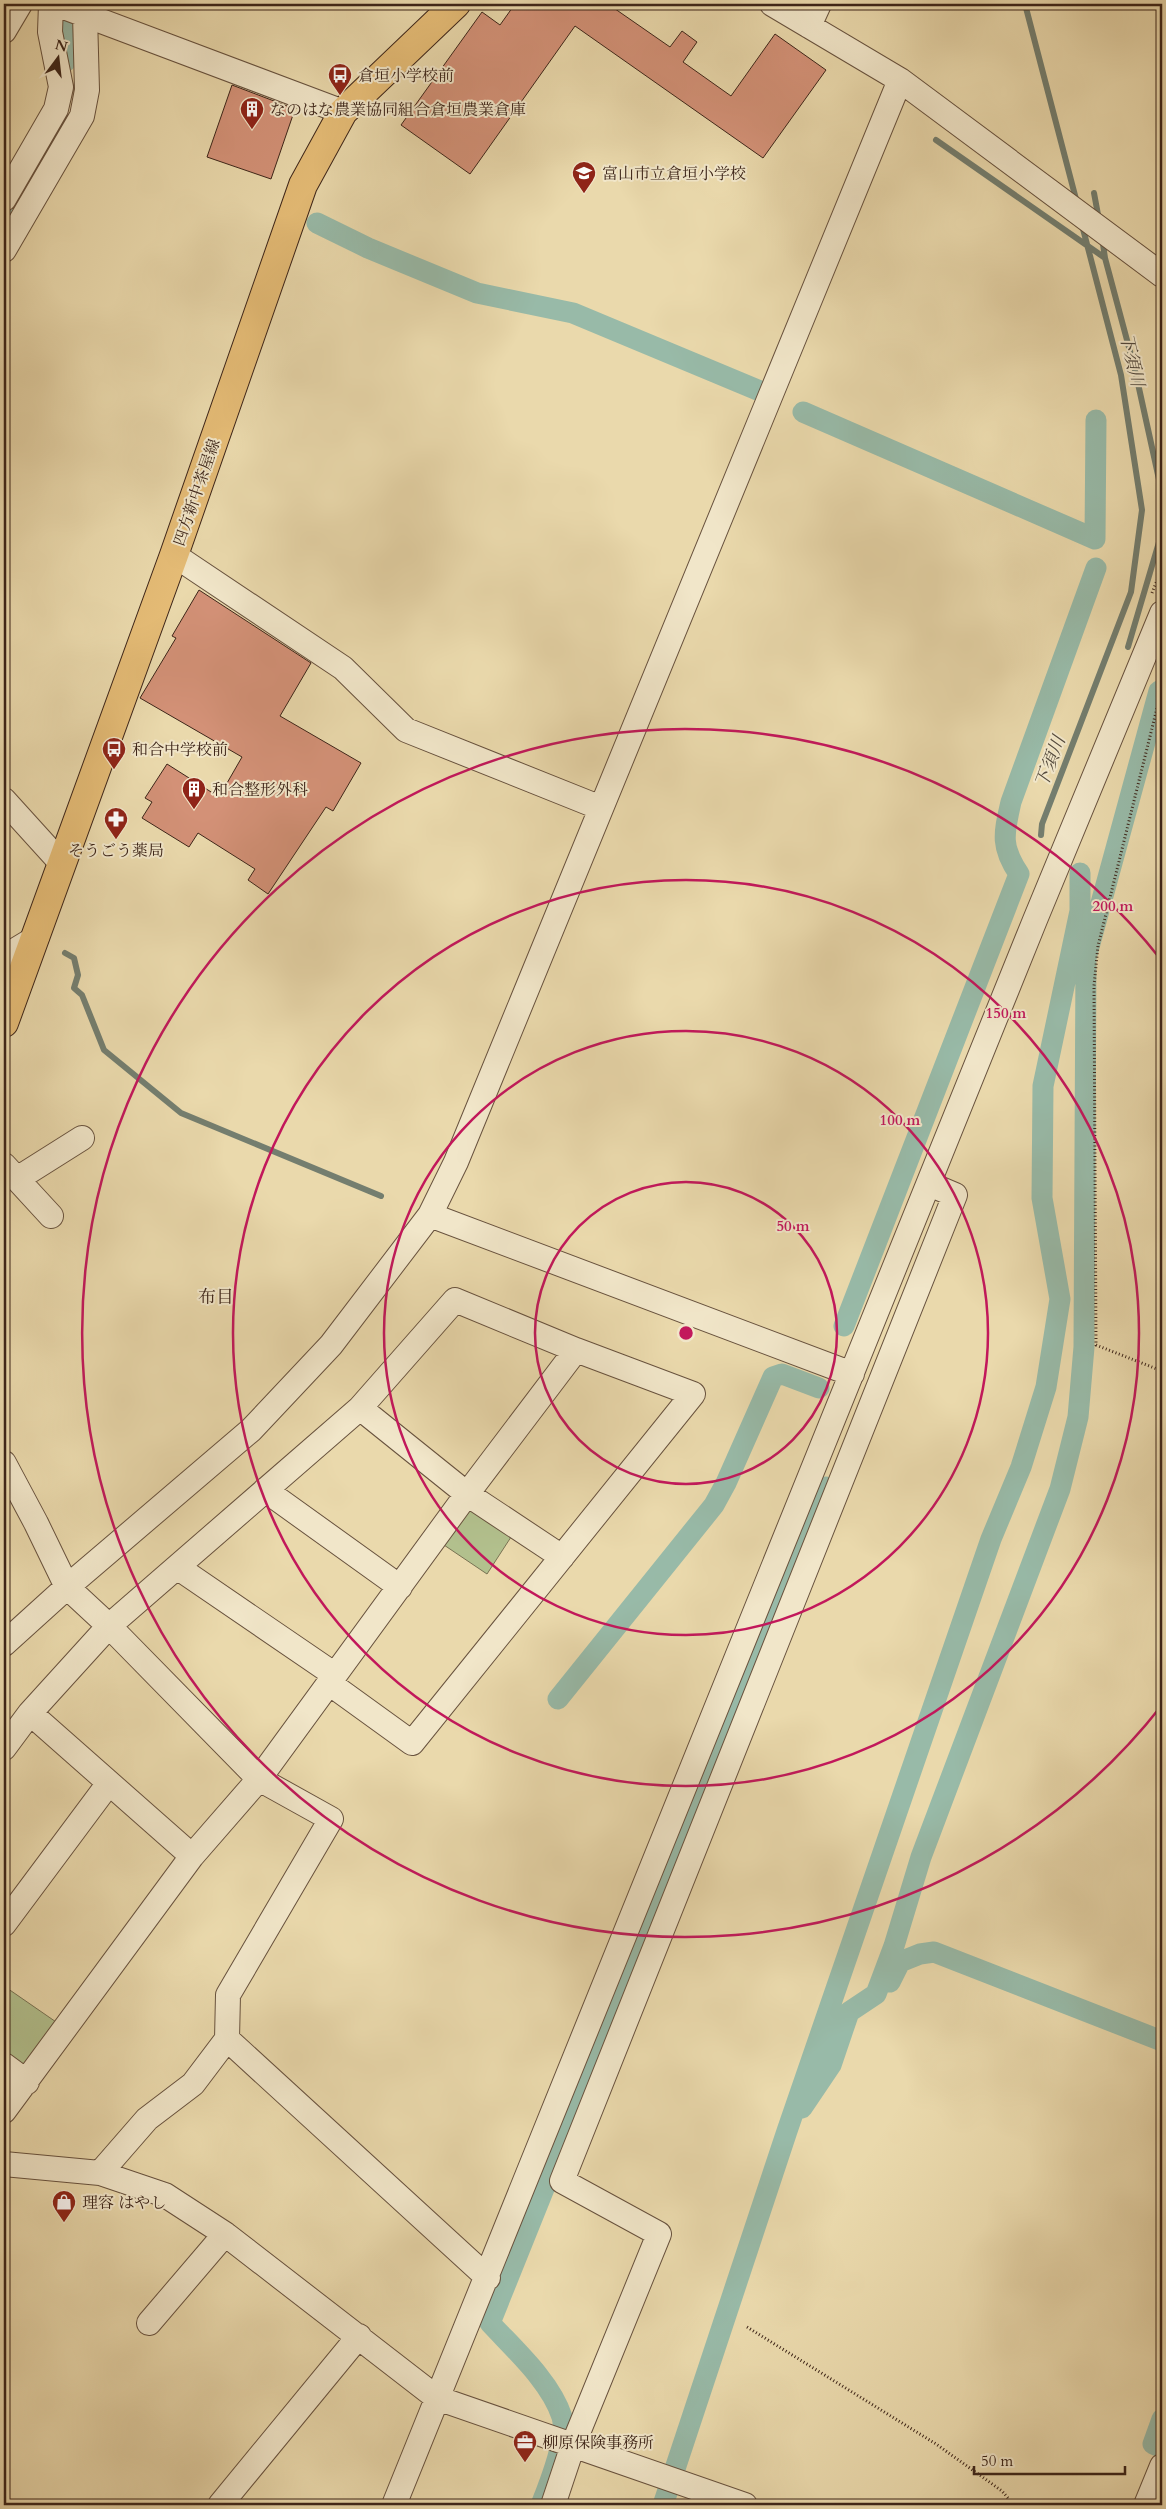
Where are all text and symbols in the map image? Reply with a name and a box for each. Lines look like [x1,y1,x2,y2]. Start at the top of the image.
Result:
north arrow [32,32,82,82]
text: N [53,35,70,57]
bus stop icon: 倉垣小学校前 [327,62,353,96]
place label: 倉垣小学校前 [358,65,454,87]
building icon: なのはな農業協同組合倉垣農業倉庫 [239,96,265,130]
place label: なのはな農業協同組合倉垣農業倉庫 [270,99,526,121]
school or university icon: 富山市立倉垣小学校 [571,160,597,194]
place label: 富山市立倉垣小学校 [602,163,746,185]
water label: 下須川 [1113,331,1150,391]
street label: 四方新中茶屋線 [168,436,226,549]
water label: 下須川 [1029,731,1073,792]
bus stop icon: 和合中学校前 [101,736,127,770]
place label: 和合中学校前 [132,739,228,761]
building icon: 和合整形外科 [181,776,207,810]
place label: 和合整形外科 [212,779,308,801]
pharmacy icon: そうごう薬局 [103,806,129,840]
place label: そうごう薬局 [68,840,164,862]
text: 200 m [1093,896,1134,916]
text: 150 m [986,1003,1027,1023]
text: 100 m [880,1110,921,1130]
text: 50 m [776,1216,810,1236]
district label: 布目 [198,1285,234,1310]
centre of rings [677,1324,695,1342]
shop icon: 理容 はやし [51,2189,77,2223]
place label: 理容 はやし [82,2192,166,2214]
office icon: 柳原保険事務所 [512,2429,538,2463]
place label: 柳原保険事務所 [542,2432,654,2454]
scale bar [974,2444,1125,2476]
text: 50 m [981,2451,1013,2471]

